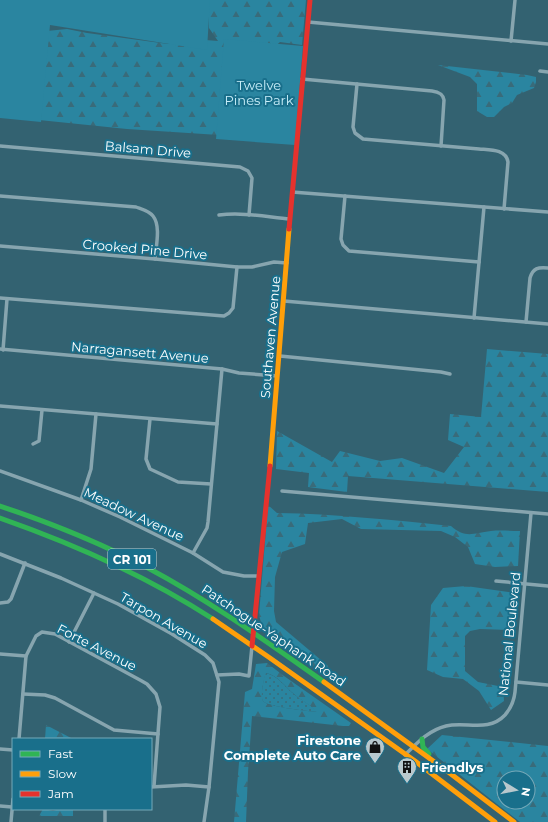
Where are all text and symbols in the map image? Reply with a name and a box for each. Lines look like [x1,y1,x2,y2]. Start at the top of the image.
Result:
park label: Twelve Pines Park [225,77,294,108]
street label: Balsam Drive [104,137,192,161]
street label: Crooked Pine Drive [82,236,208,262]
street label: Southaven Avenue [257,275,283,399]
street label: Narragansett Avenue [71,338,210,366]
street label: Meadow Avenue [81,484,187,544]
road number: CR 101 [108,549,156,569]
street label: National Boulevard [495,571,523,697]
street label: Patchogue-Yaphank Road [199,581,349,689]
street label: Tarpon Avenue [118,589,211,652]
street label: Forte Avenue [55,620,139,674]
place label: Firestone Complete Auto Care [224,732,361,763]
shop icon: Firestone Complete Auto Care [364,736,386,764]
legend [12,738,152,810]
text: Fast [48,746,73,761]
building icon: Friendlys [396,756,418,784]
place label: Friendlys [421,759,483,775]
text: Slow [48,766,77,781]
north arrow [496,770,536,810]
text: Jam [47,786,74,801]
text: N [518,786,534,797]

